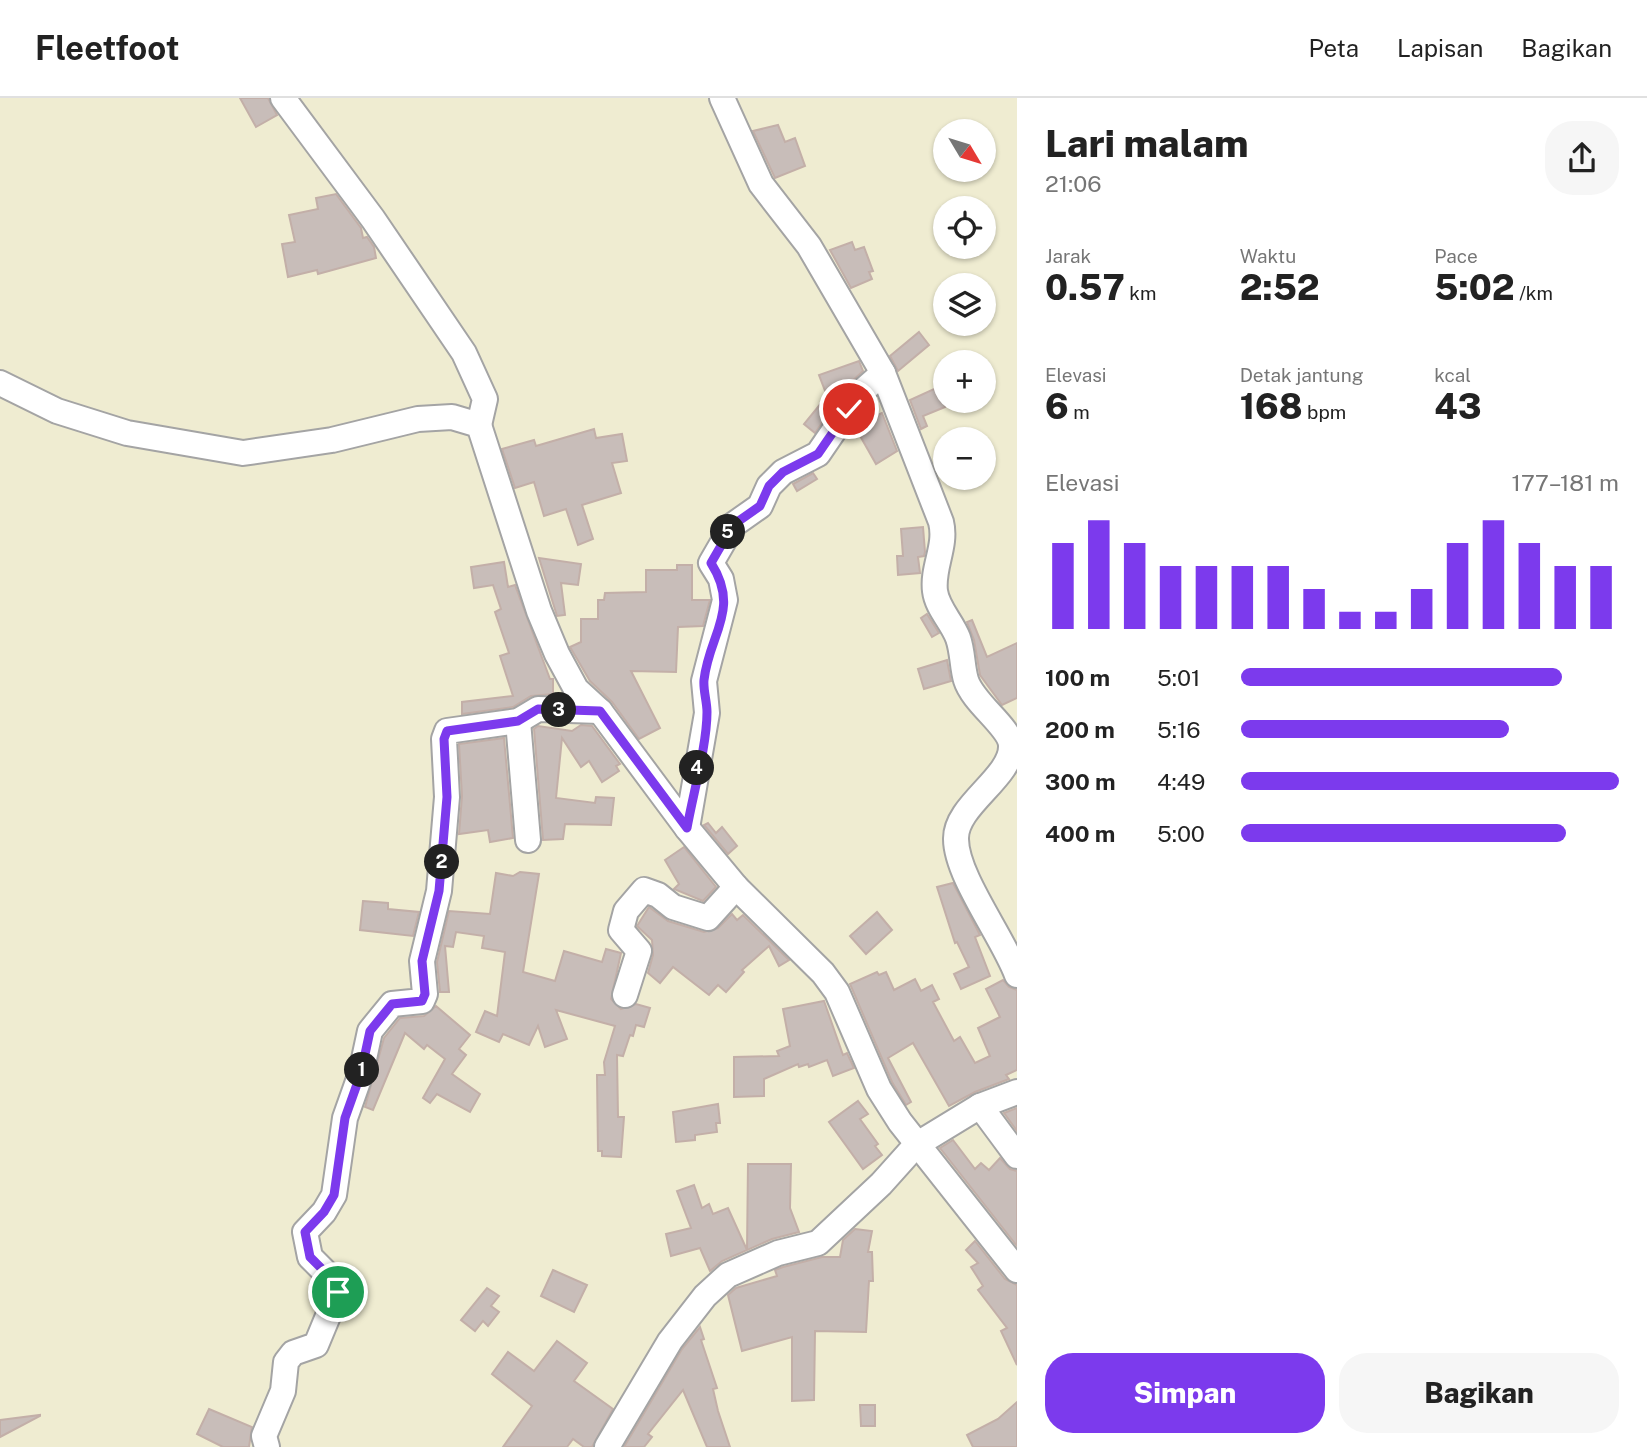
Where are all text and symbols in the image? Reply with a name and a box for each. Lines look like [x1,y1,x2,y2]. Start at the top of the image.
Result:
text: Fleetfoot [35,29,180,67]
text: Peta [1308,34,1359,62]
text: Lapisan [1397,34,1483,62]
text: Bagikan [1521,34,1612,62]
north arrow [933,119,996,182]
map controls [933,119,996,490]
text: Lari malam [1045,121,1249,166]
button: share [1545,121,1619,195]
text: 21:06 [1045,170,1102,197]
button: locate [933,196,996,259]
text: Jarak [1045,245,1091,267]
text: Waktu [1240,245,1296,267]
text: Pace [1434,245,1478,267]
text: 0.57 [1045,267,1125,308]
text: 2:52 [1240,267,1320,308]
text: 5:02 [1434,267,1515,308]
button: layers [933,273,996,336]
text: km [1125,282,1156,304]
text: /km [1515,282,1553,304]
button: + [933,350,996,413]
text: Elevasi [1045,364,1106,386]
text: Detak jantung [1240,364,1364,386]
text: kcal [1434,364,1471,386]
pin [819,379,879,439]
text: 6 [1045,386,1069,427]
text: 168 [1240,386,1303,427]
text: 43 [1434,386,1482,427]
icon: check [830,390,868,428]
text: m [1069,401,1090,423]
text: bpm [1303,401,1346,423]
button: − [933,427,996,490]
text: Elevasi [1045,469,1119,496]
text: 177–181 m [1512,469,1619,496]
pin: 5 [710,514,746,550]
text: 5 [721,520,734,542]
text: 100 m [1045,664,1110,691]
text: 5:01 [1157,664,1200,691]
pin: 3 [542,692,576,728]
text: 3 [552,698,565,720]
text: 200 m [1045,716,1115,743]
text: 5:16 [1157,716,1201,743]
pin: 4 [680,750,714,786]
text: 4 [690,756,703,778]
text: 300 m [1045,768,1116,795]
text: 4:49 [1157,768,1205,795]
text: 400 m [1045,820,1115,847]
text: 5:00 [1157,820,1205,847]
pin: 2 [424,844,460,880]
text: 2 [435,850,448,872]
pin: 1 [344,1052,380,1088]
text: 1 [357,1058,366,1080]
pin [308,1262,368,1322]
icon: arrive [319,1273,357,1311]
button: Simpan [1045,1353,1325,1433]
button: Bagikan [1339,1353,1619,1433]

